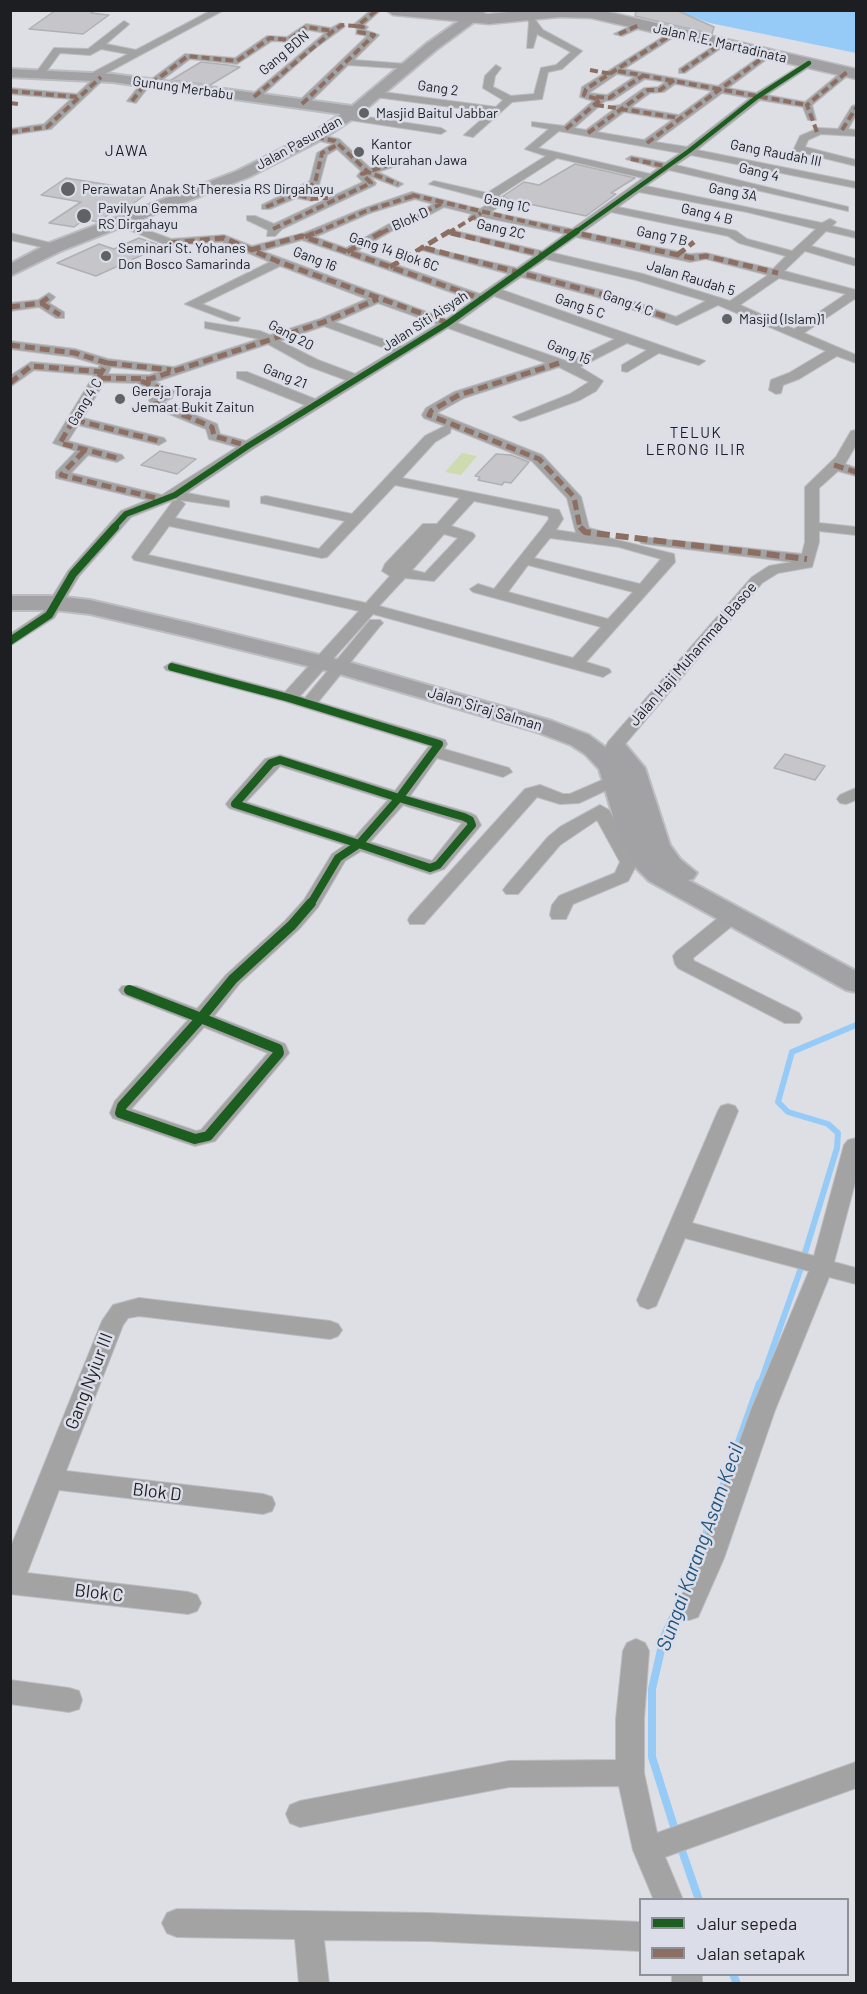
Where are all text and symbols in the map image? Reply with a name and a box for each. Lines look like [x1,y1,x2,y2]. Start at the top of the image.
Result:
street label: Jalan R.E. Martadinata [652,19,788,67]
street label: Gang BDN [255,27,313,79]
street label: Gunung Merbabu [132,73,234,103]
street label: Gang 2 [417,77,459,99]
place label: Masjid Baitul Jabbar [376,105,498,121]
marker: Masjid Baitul Jabbar [357,106,371,120]
street label: Jalan Pasundan [253,113,345,173]
place label: Kantor Kelurahan Jawa [371,136,467,168]
street label: Gang Raudah III [729,136,823,170]
district label: JAWA [105,142,149,160]
marker: Kantor Kelurahan Jawa [352,145,366,159]
street label: Gang 4 [737,159,781,185]
street label: Gang 3A [707,179,759,205]
marker: Perawatan Anak St Theresia RS Dirgahayu [59,180,77,198]
place label: Perawatan Anak St Theresia RS Dirgahayu [82,181,334,197]
street label: Gang 1C [482,190,532,216]
place label: Pavilyun Gemma RS Dirgahayu [98,200,197,232]
street label: Gang 4 B [679,200,735,228]
street label: Blok D [389,204,431,234]
marker: Pavilyun Gemma RS Dirgahayu [75,207,93,225]
street label: Gang 2C [475,215,527,243]
street label: Gang 7 B [635,222,689,250]
street label: Gang 14 Blok 6C [347,229,441,275]
place label: Seminari St. Yohanes Don Bosco Samarinda [118,240,250,272]
street label: Gang 16 [291,243,339,275]
marker: Seminari St. Yohanes Don Bosco Samarinda [99,249,113,263]
street label: Jalan Raudah 5 [645,257,737,299]
street label: Gang 4 C [600,286,656,320]
street label: Jalan Siti Aisyah [379,287,471,355]
street label: Gang 5 C [553,290,607,322]
place label: Masjid (Islam)1 [739,311,825,327]
marker: Masjid (Islam)1 [720,312,734,326]
street label: Gang 20 [265,316,317,354]
street label: Gang 15 [545,336,593,368]
street label: Gang 21 [261,360,309,392]
street label: Gang 4 C [64,375,106,429]
place label: Gereja Toraja Jemaat Bukit Zaitun [132,383,254,416]
marker: Gereja Toraja Jemaat Bukit Zaitun [113,392,127,406]
district label: TELUK LERONG ILIR [646,424,746,459]
street label: Jalan Haji Muhammad Basoe [626,578,760,730]
street label: Jalan Siraj Salman [426,683,544,735]
street label: Gang Nyiur III [61,1330,117,1432]
water label: Sungai Karang Asam Kecil [651,1440,749,1654]
street label: Blok D [131,1478,183,1506]
street label: Blok C [73,1579,125,1607]
legend [639,1898,849,1976]
text: Jalur sepeda [697,1912,797,1934]
text: Jalan setapak [697,1942,805,1964]

